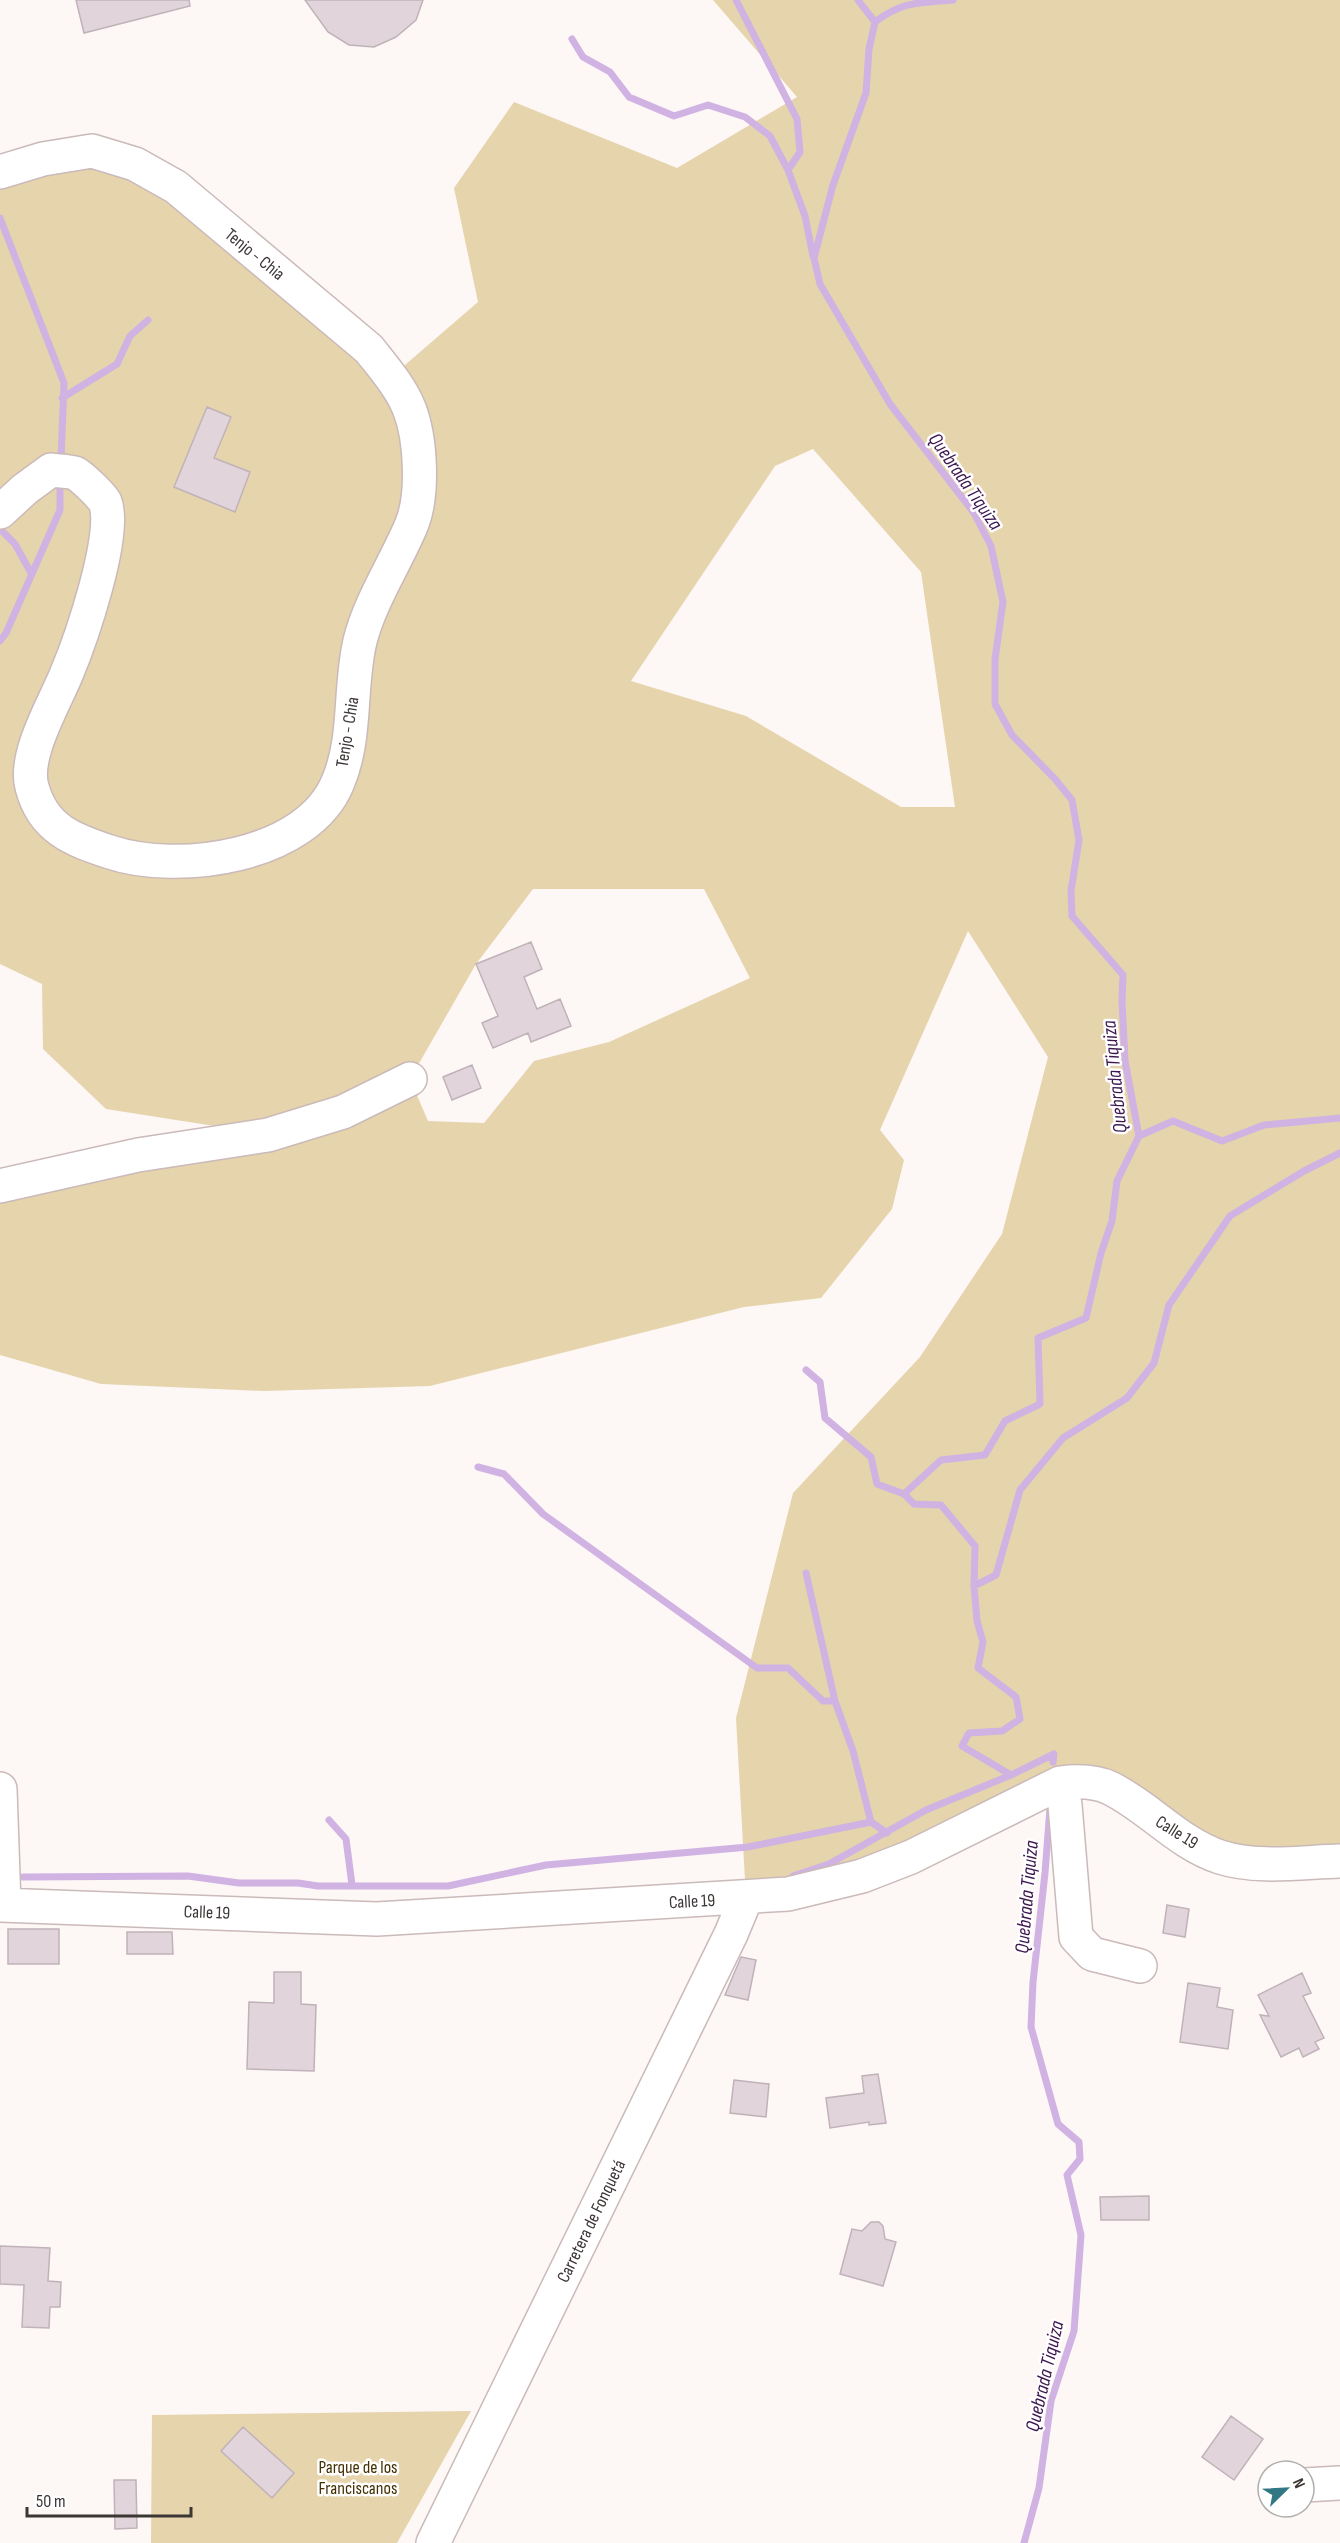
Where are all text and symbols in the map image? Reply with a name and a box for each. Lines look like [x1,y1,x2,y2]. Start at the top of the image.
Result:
street label: Tenjo - Chia [221,224,289,285]
water label: Quebrada Tiquiza [923,428,1007,535]
street label: Tenjo - Chia [332,695,363,769]
water label: Quebrada Tiquiza [1097,1019,1133,1134]
street label: Calle 19 [1151,1811,1202,1854]
water label: Quebrada Tiquiza [1010,1840,1044,1954]
street label: Calle 19 [668,1890,716,1913]
street label: Calle 19 [183,1901,231,1924]
street label: Carretera de Fonquetá [553,2156,630,2286]
water label: Quebrada Tiquiza [1021,2318,1069,2434]
park label: Parque de los Franciscanos [318,2457,398,2499]
north arrow [1256,2459,1316,2519]
text: N [1288,2476,1309,2491]
scale bar [27,2480,190,2518]
text: 50 m [36,2491,66,2512]

